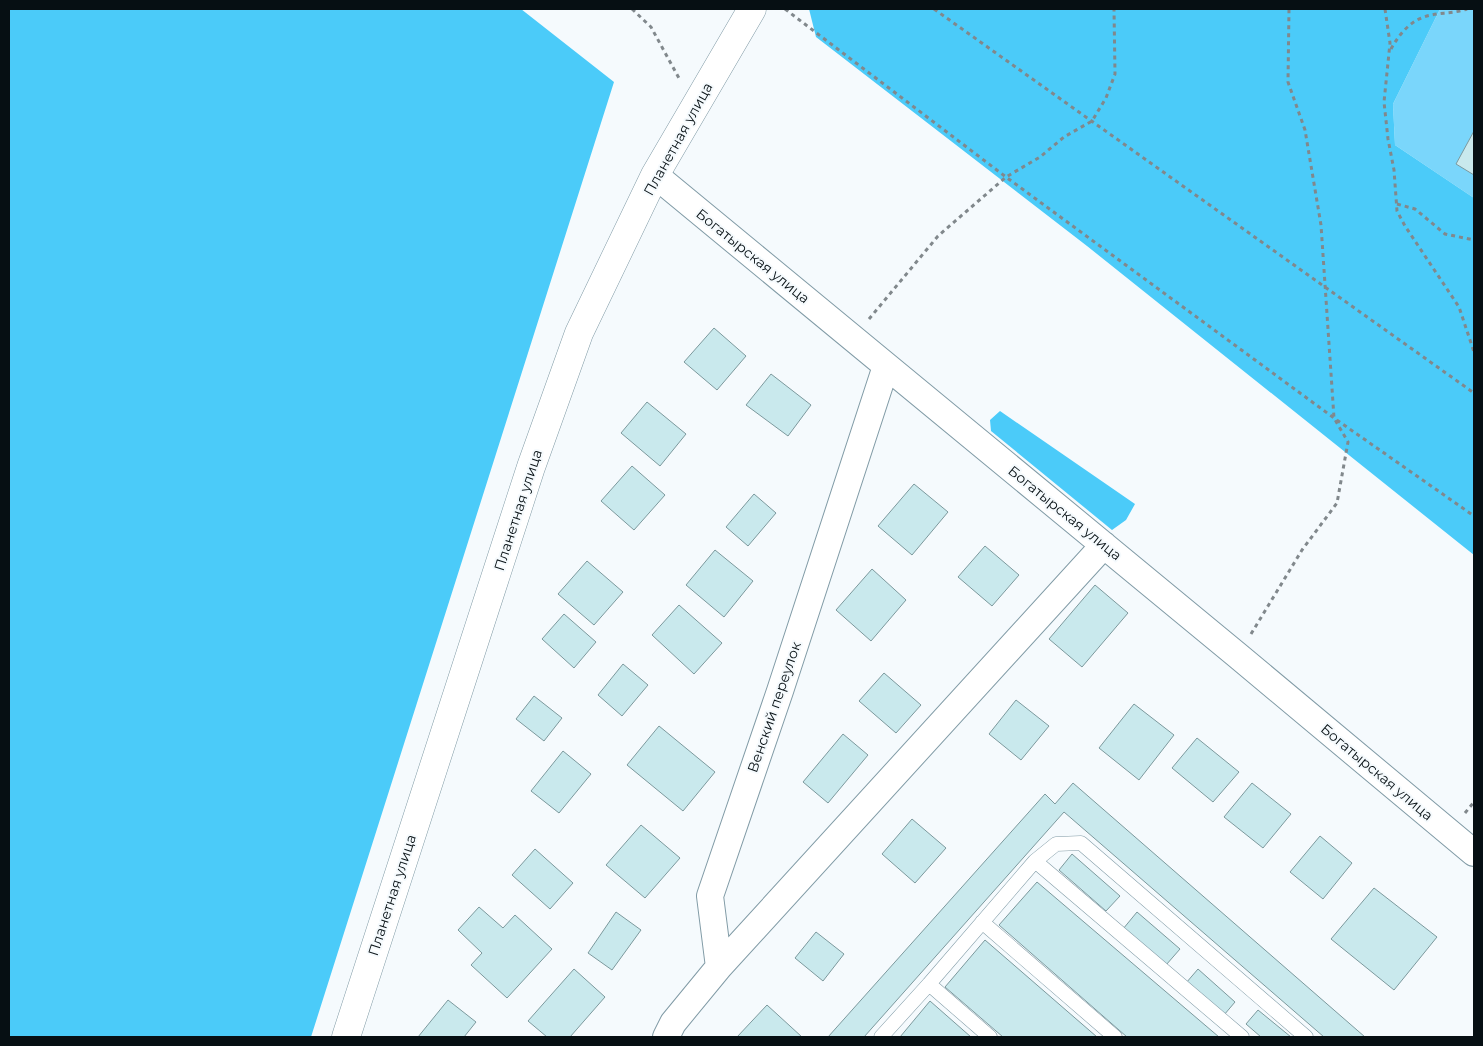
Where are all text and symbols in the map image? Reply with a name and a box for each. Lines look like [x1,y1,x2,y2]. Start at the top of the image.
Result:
street label: Планетная улица [639,79,717,199]
street label: Богатырская улица [693,205,813,307]
street label: Планетная улица [490,447,546,573]
street label: Богатырская улица [1005,462,1125,564]
street label: Венский переулок [743,639,805,775]
street label: Богатырская улица [1317,720,1437,824]
street label: Планетная улица [364,832,420,958]

